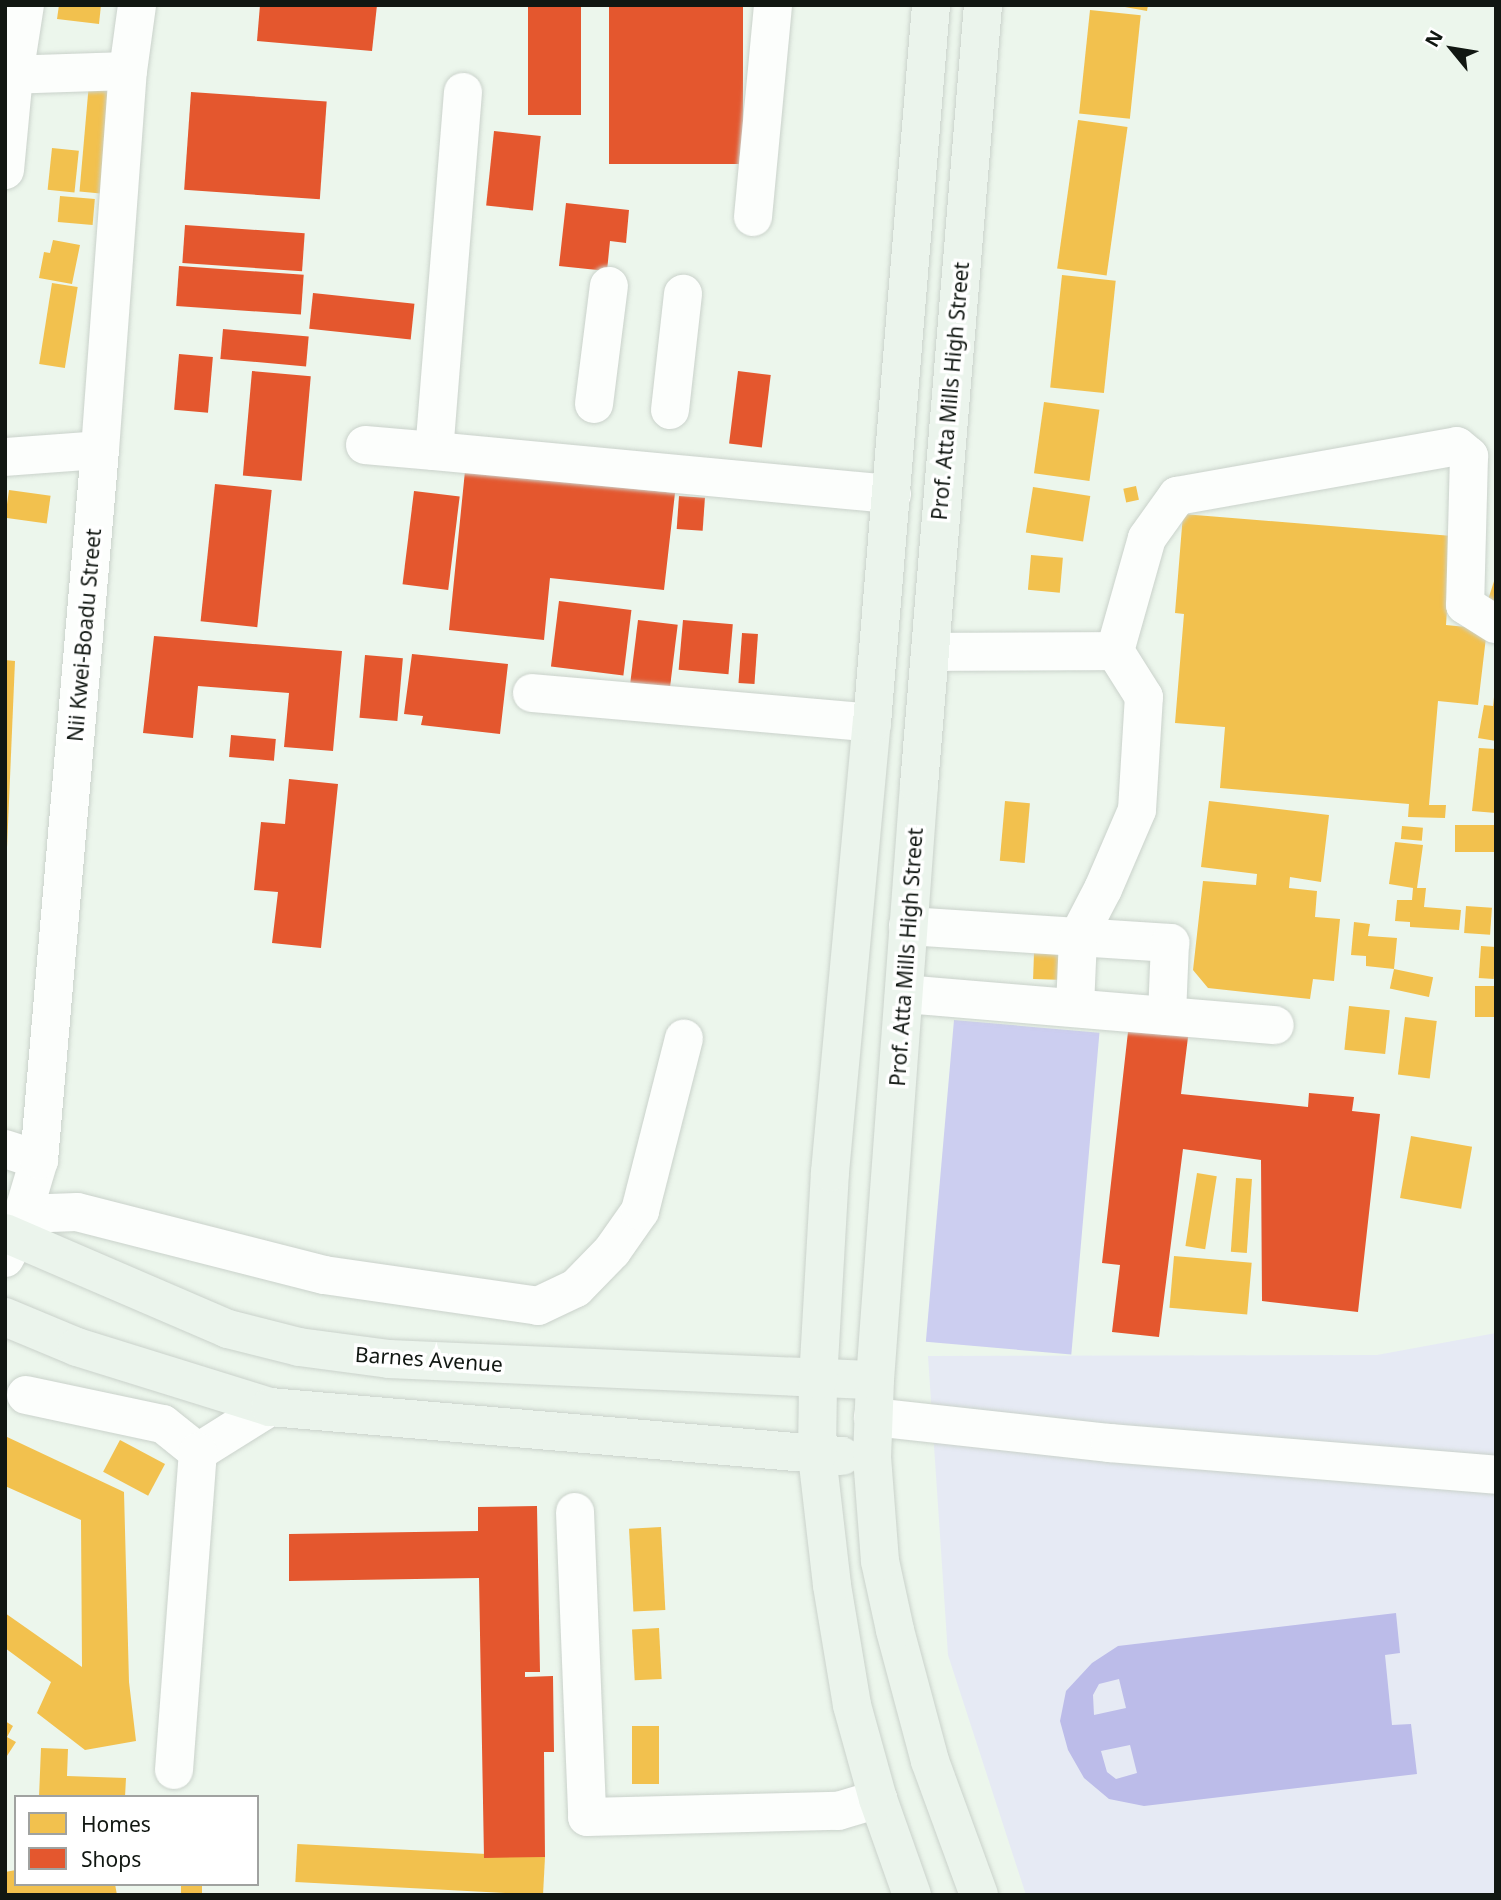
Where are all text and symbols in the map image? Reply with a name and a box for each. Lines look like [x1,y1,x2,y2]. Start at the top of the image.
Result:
north arrow [1417,14,1487,84]
text: N [1419,25,1449,52]
street label: Prof. Atta Mills High Street [926,261,974,521]
street label: Nii Kwei-Boadu Street [62,527,106,743]
street label: Prof. Atta Mills High Street [884,827,928,1087]
street label: Barnes Avenue [354,1341,504,1377]
legend [14,1795,259,1886]
text: Homes [81,1810,151,1838]
text: Shops [81,1845,141,1873]

